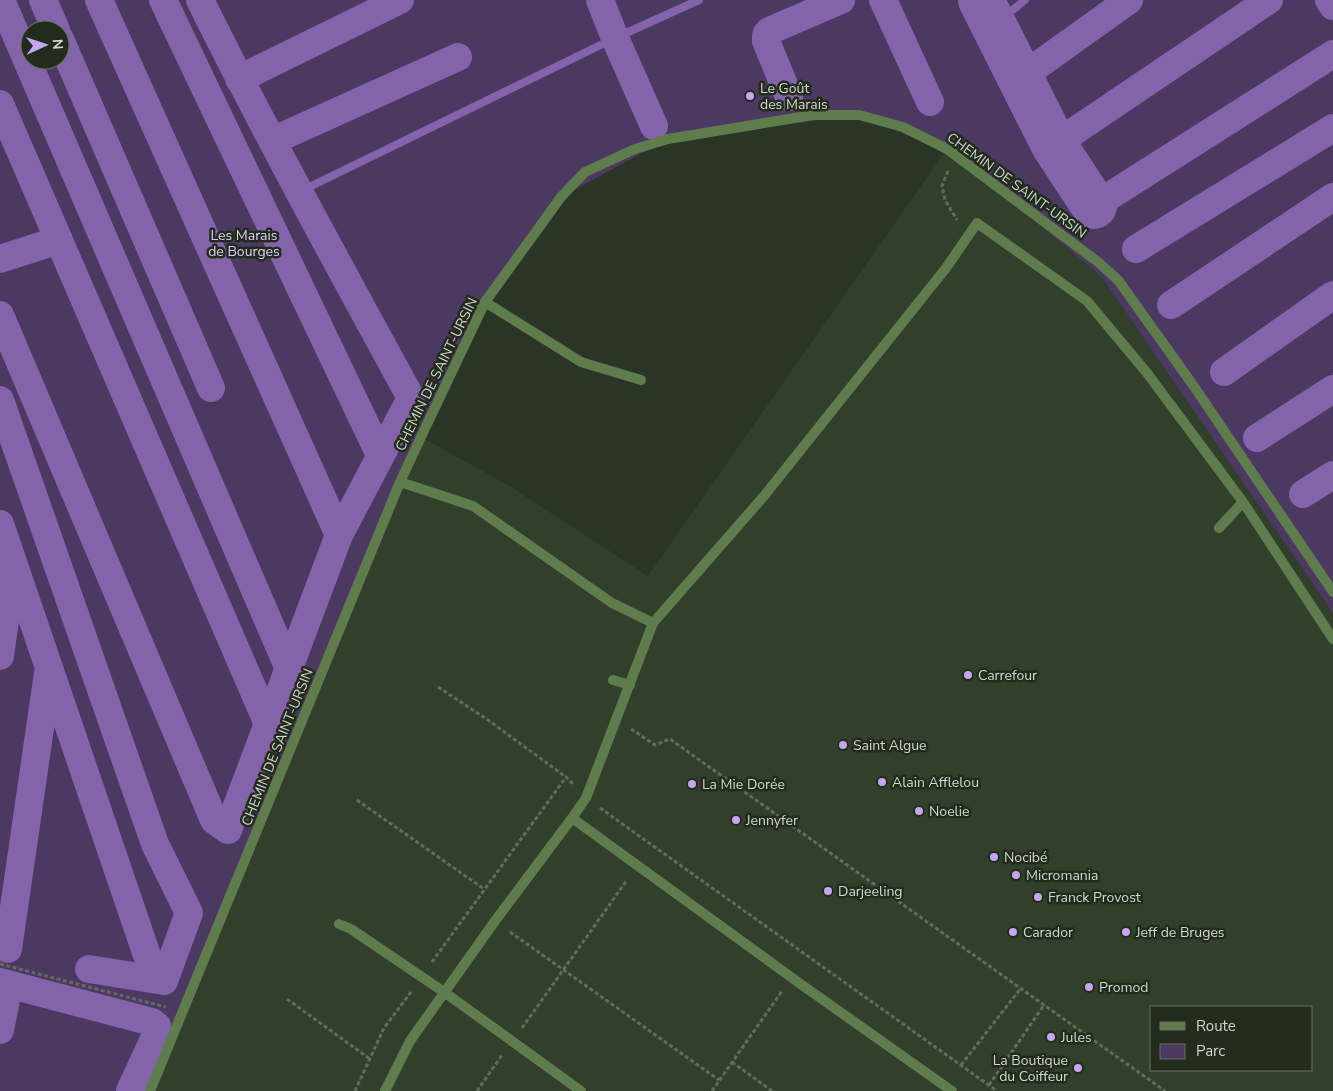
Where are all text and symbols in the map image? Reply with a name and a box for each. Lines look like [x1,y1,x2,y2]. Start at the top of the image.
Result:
north arrow [20,20,70,70]
text: N [48,39,67,50]
place label: Le Goût des Marais [760,79,828,114]
marker: Le Goût des Marais [744,90,756,102]
street label: CHEMIN DE SAINT-URSIN [943,128,1090,243]
park label: Les Marais de Bourges [208,226,280,261]
street label: CHEMIN DE SAINT-URSIN [391,294,482,454]
street label: CHEMIN DE SAINT-URSIN [237,666,318,829]
place label: Carrefour [978,666,1037,685]
marker: Carrefour [962,669,974,681]
place label: Saint Algue [853,736,927,755]
marker: Saint Algue [837,739,849,751]
place label: Alain Afflelou [892,773,979,792]
place label: La Mie Dorée [702,775,785,794]
marker: Alain Afflelou [876,776,888,788]
marker: La Mie Dorée [686,778,698,790]
place label: Noelie [929,802,969,821]
marker: Noelie [913,805,925,817]
place label: Jennyfer [745,811,798,830]
marker: Jennyfer [730,814,742,826]
place label: Nocibé [1004,848,1047,867]
marker: Nocibé [988,851,1000,863]
place label: Micromania [1026,866,1098,885]
marker: Micromania [1010,869,1022,881]
place label: Darjeeling [838,882,903,901]
marker: Darjeeling [822,885,834,897]
place label: Franck Provost [1048,888,1141,907]
marker: Franck Provost [1032,891,1044,903]
place label: Carador [1023,923,1073,942]
place label: Jeff de Bruges [1135,923,1225,942]
marker: Carador [1007,926,1019,938]
marker: Jeff de Bruges [1120,926,1132,938]
place label: Promod [1099,978,1148,997]
marker: Promod [1083,981,1095,993]
legend [1150,1006,1313,1071]
text: Route [1196,1016,1236,1036]
place label: Jules [1060,1028,1092,1047]
marker: Jules [1045,1031,1057,1043]
text: Parc [1196,1041,1225,1061]
place label: La Boutique du Coiffeur [993,1051,1068,1086]
marker: La Boutique du Coiffeur [1072,1062,1084,1074]

